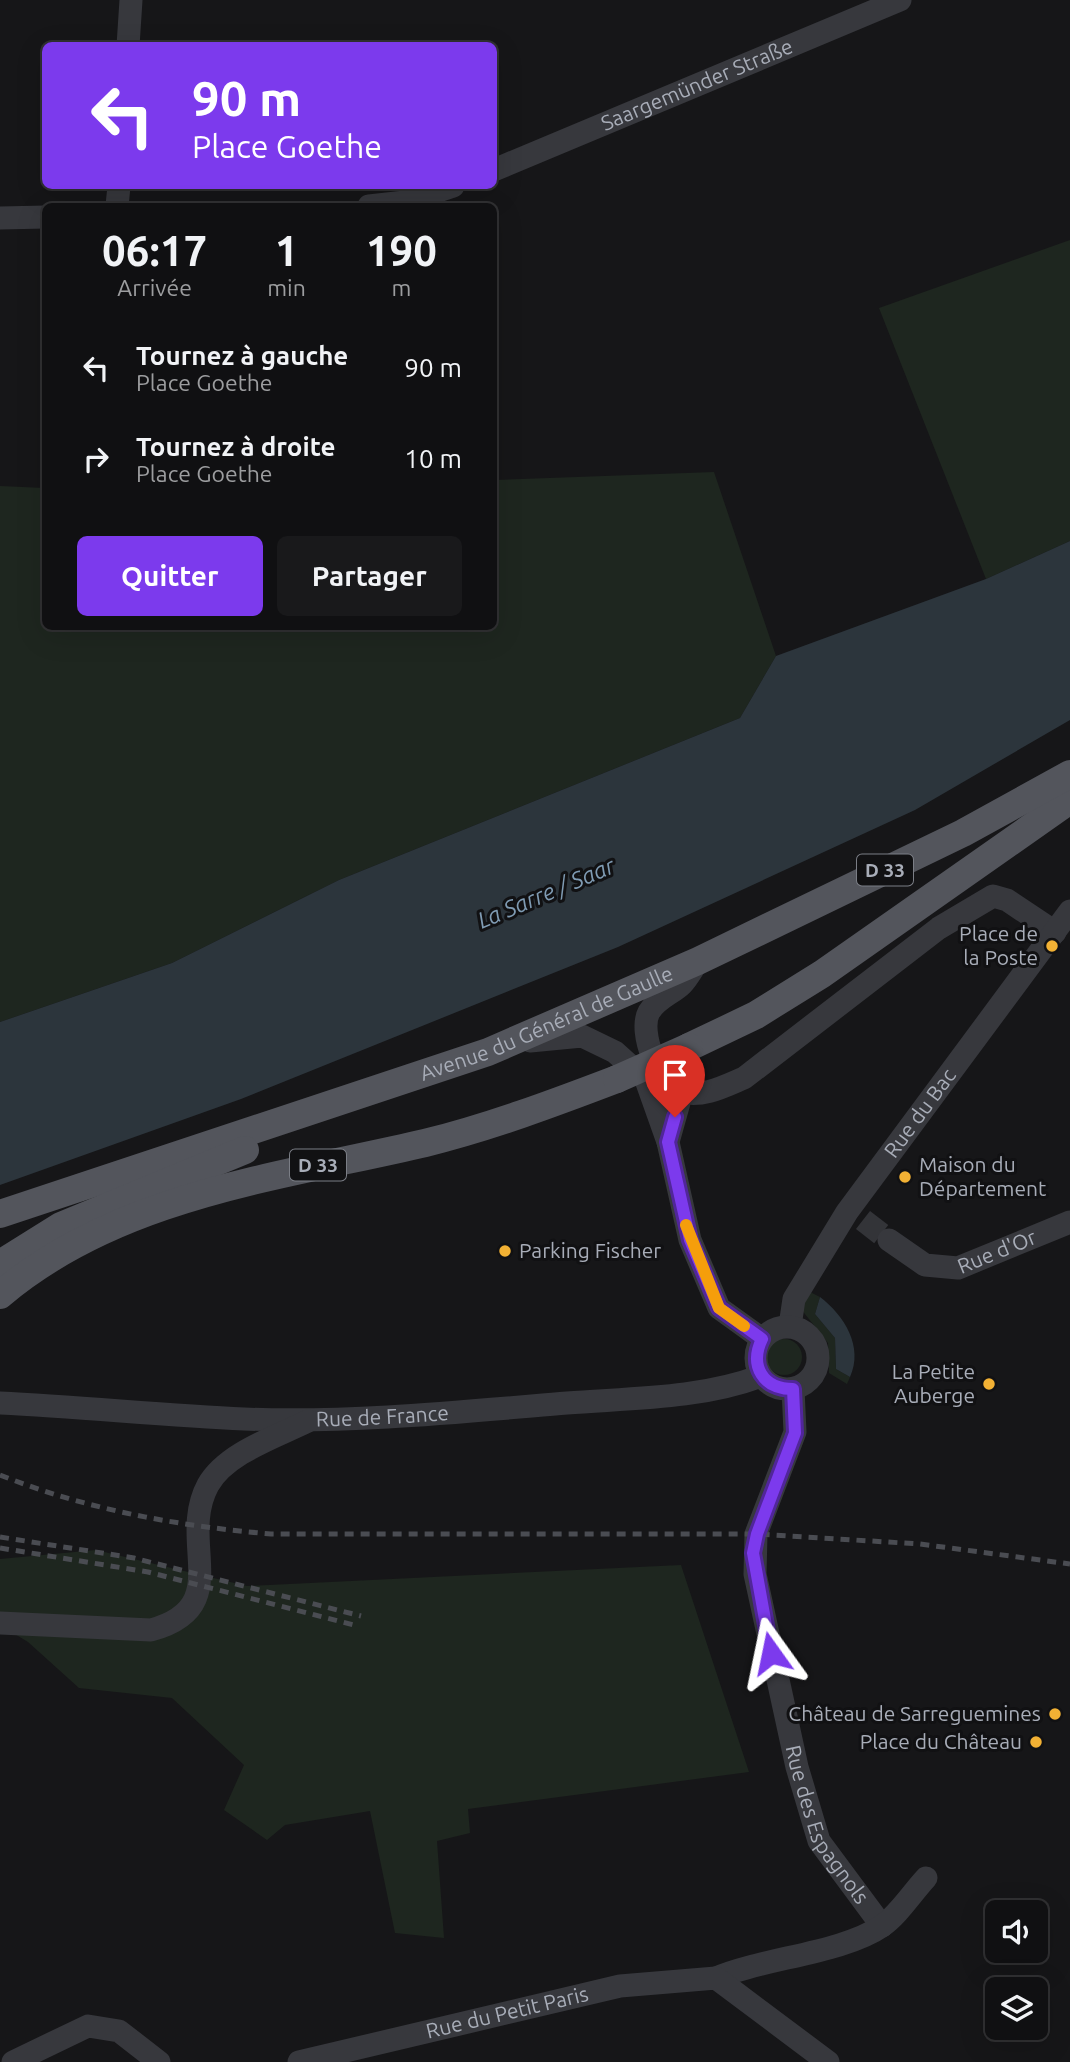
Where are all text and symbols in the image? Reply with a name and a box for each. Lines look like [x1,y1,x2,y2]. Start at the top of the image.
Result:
street label: Saargemünder Straße [597,33,796,135]
icon: left [77,70,168,161]
text: 90 m [192,70,301,125]
text: Place Goethe [192,128,382,164]
text: 06:17 [102,227,207,274]
text: 1 [275,227,298,274]
text: 190 [366,227,437,274]
text: Arrivée [117,275,192,300]
text: min [267,275,306,300]
text: m [391,275,411,300]
text: Tournez à gauche [136,341,348,370]
icon: left [77,349,115,387]
text: 90 m [404,353,462,382]
text: Place Goethe [136,370,273,395]
text: Tournez à droite [136,432,335,461]
icon: right [77,440,115,478]
text: 10 m [404,444,462,473]
text: Place Goethe [136,461,273,486]
button: Quitter [77,536,263,616]
button: Partager [277,536,462,616]
water label: La Sarre / Saar [474,852,619,933]
road number: D 33 [857,855,913,886]
place label: Place de la Poste [959,921,1038,969]
marker: Place de la Poste [1044,938,1060,954]
street label: Avenue du Général de Gaulle [417,960,676,1085]
pin [645,1045,705,1117]
icon: arrive [656,1056,694,1094]
street label: Rue du Bac [879,1063,960,1162]
road number: D 33 [290,1149,346,1180]
place label: Maison du Département [919,1152,1046,1200]
marker: Maison du Département [897,1169,913,1185]
street label: Rue d'Or [954,1224,1039,1278]
place label: Parking Fischer [519,1238,661,1262]
marker: Parking Fischer [497,1243,513,1259]
place label: La Petite Auberge [892,1359,975,1407]
marker: La Petite Auberge [981,1376,997,1392]
street label: Rue de France [316,1400,450,1431]
position arrow [734,1616,808,1690]
place label: Château de Sarreguemines [788,1701,1041,1725]
marker: Château de Sarreguemines [1047,1706,1063,1722]
place label: Place du Château [860,1729,1022,1753]
marker: Place du Château [1028,1734,1044,1750]
street label: Rue des Espagnols [782,1743,874,1908]
map controls [985,1900,1048,2040]
button: sound [985,1900,1048,1963]
button: layers [985,1977,1048,2040]
street label: Rue du Petit Paris [423,1981,591,2043]

